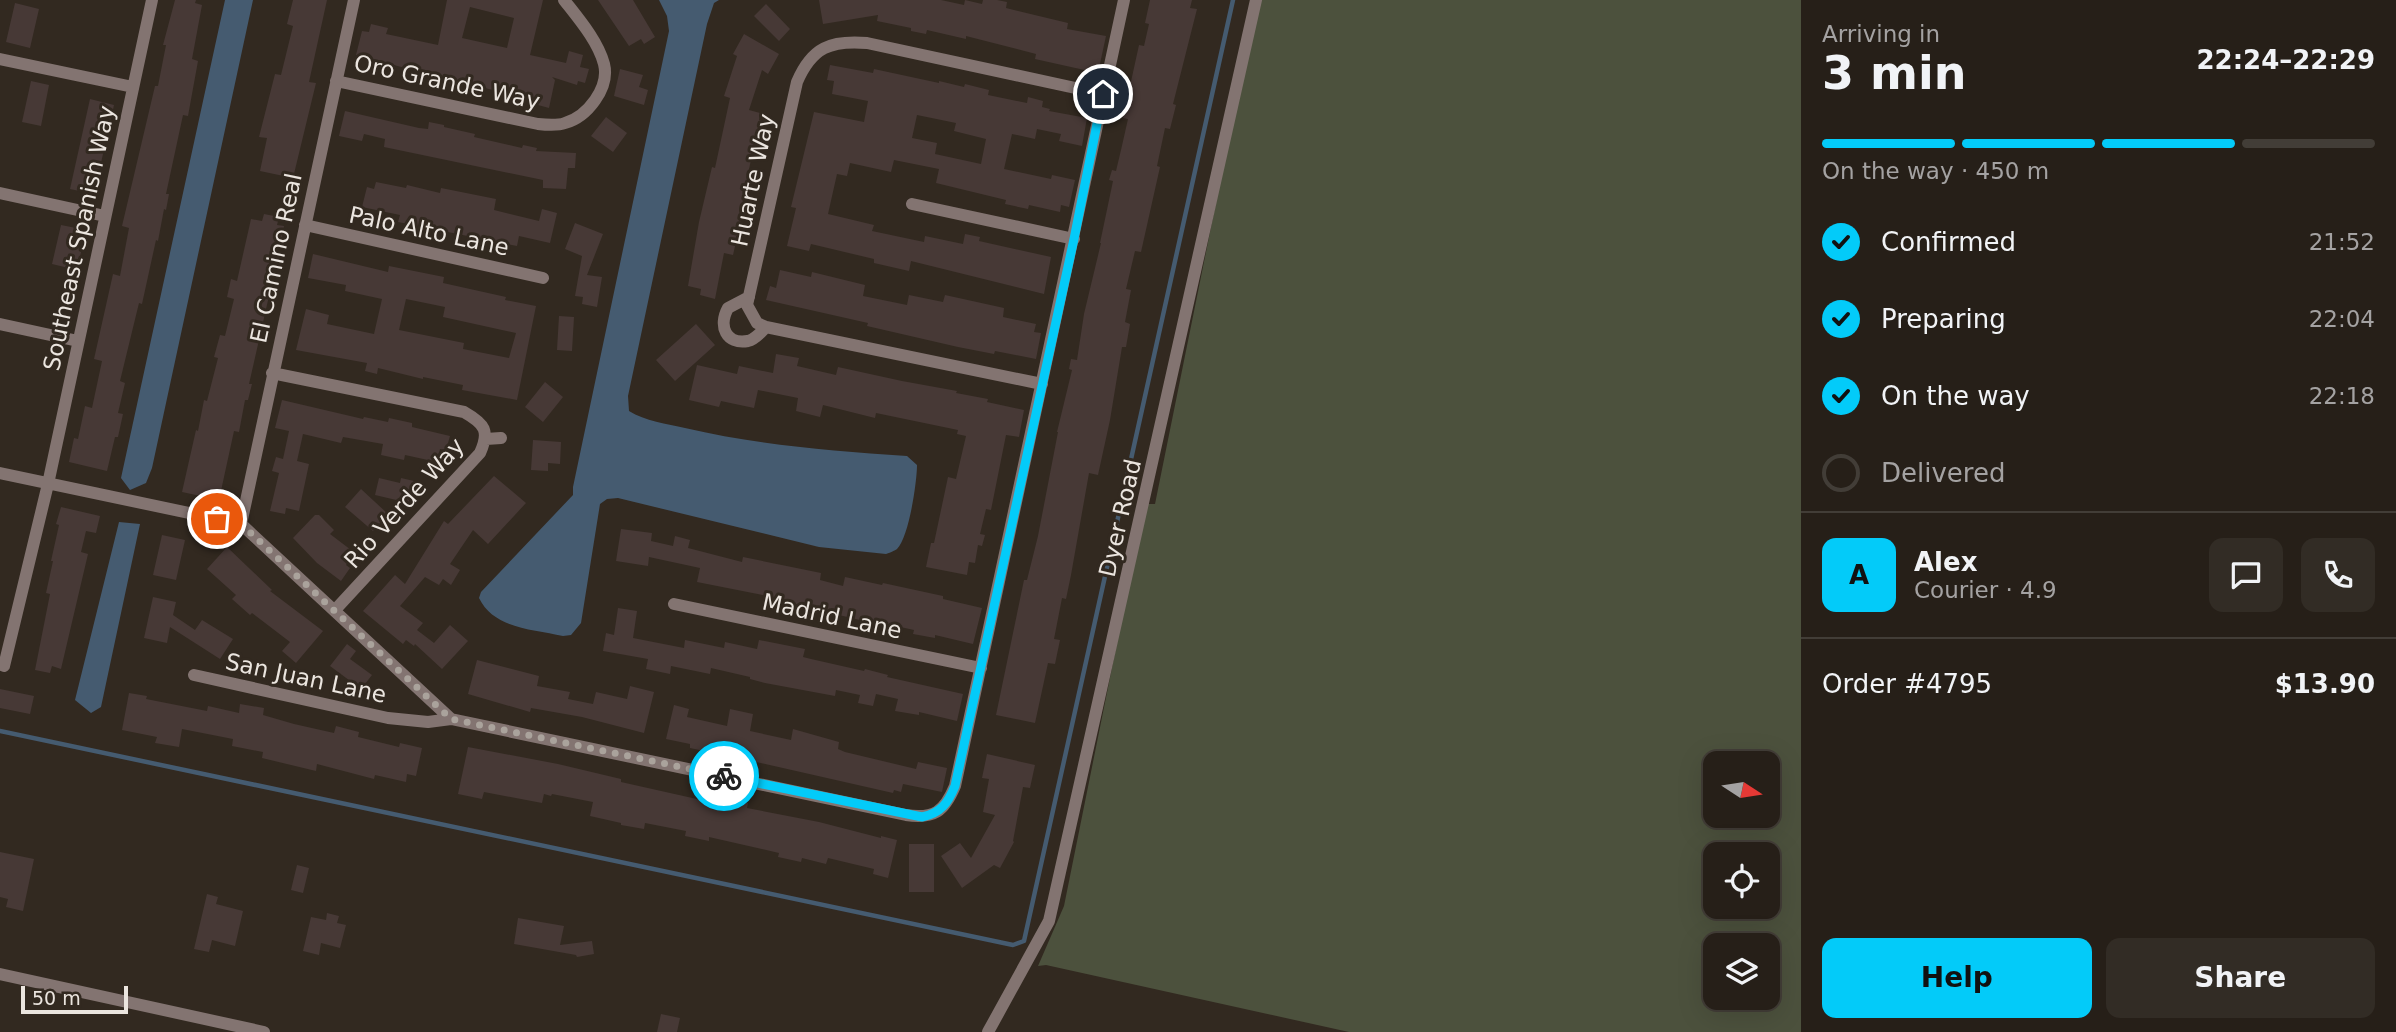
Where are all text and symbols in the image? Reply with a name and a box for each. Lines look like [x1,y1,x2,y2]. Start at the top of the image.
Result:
text: Arriving in [1822,21,1940,47]
text: 22:24–22:29 [2196,45,2375,75]
text: 3 min [1822,46,1966,100]
street label: Oro Grande Way [352,50,542,114]
pin [1073,64,1133,124]
icon: home [1084,75,1122,113]
street label: Southeast Spanish Way [38,103,120,373]
street label: Huarte Way [726,111,780,249]
text: On the way · 450 m [1822,158,2049,184]
street label: El Camino Real [245,171,307,345]
street label: Palo Alto Lane [347,201,511,261]
icon: check [1822,223,1860,261]
text: Confirmed [1881,227,2016,257]
text: 21:52 [2309,229,2375,255]
icon: check [1822,300,1860,338]
text: Preparing [1881,304,2006,334]
text: 22:04 [2309,306,2375,332]
icon: check [1822,377,1860,415]
text: On the way [1881,381,2030,411]
text: 22:18 [2309,383,2375,409]
street label: Rio Verde Way [339,433,469,573]
street label: Dyer Road [1094,457,1146,579]
text: Delivered [1881,458,2005,488]
pin [187,489,247,549]
icon: bag [198,500,236,538]
button: chat [2209,538,2283,612]
button: phone [2301,538,2375,612]
text: Alex [1914,547,1977,577]
text: A [1849,560,1869,590]
text: Courier · 4.9 [1914,577,2057,603]
street label: Madrid Lane [760,589,904,643]
street label: San Juan Lane [223,648,389,708]
text: Order #4795 [1822,669,1992,699]
text: $13.90 [2275,669,2375,699]
courier [689,741,759,811]
north arrow [1703,751,1780,828]
map controls [1703,751,1780,1010]
icon: bike [705,757,743,795]
button: locate [1703,842,1780,919]
button: layers [1703,933,1780,1010]
button: Help [1822,938,2092,1018]
button: Share [2106,938,2375,1018]
scale bar [21,983,128,1015]
text: 50 m [32,987,81,1009]

